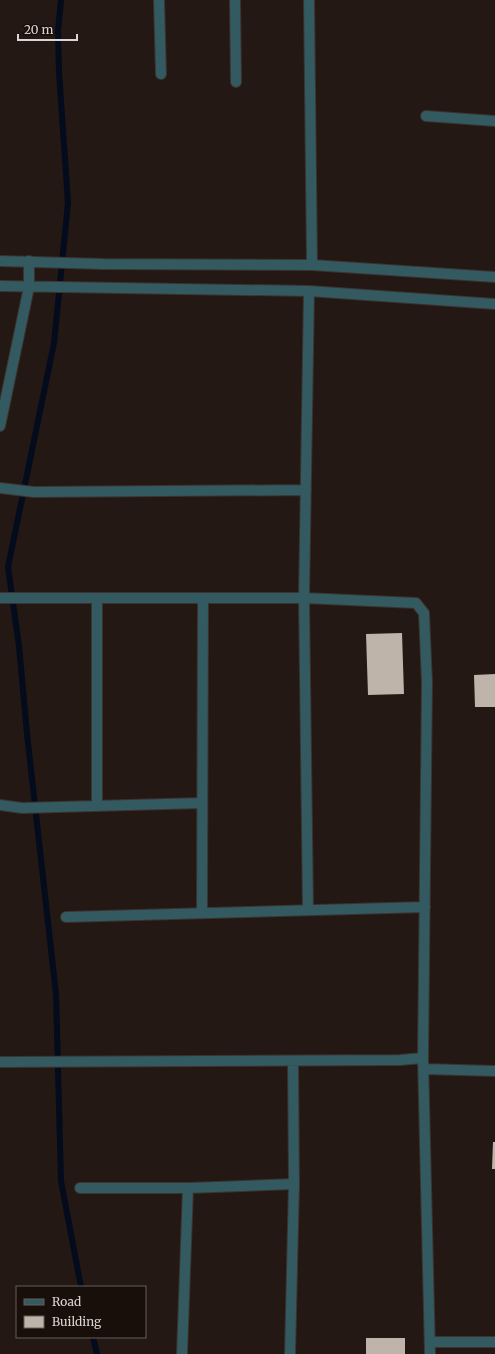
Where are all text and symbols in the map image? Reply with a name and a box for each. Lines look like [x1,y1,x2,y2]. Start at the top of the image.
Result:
scale bar [18,16,77,42]
text: 20 m [24,22,53,37]
legend [16,1286,146,1338]
text: Road [52,1294,81,1309]
text: Building [52,1314,102,1329]

